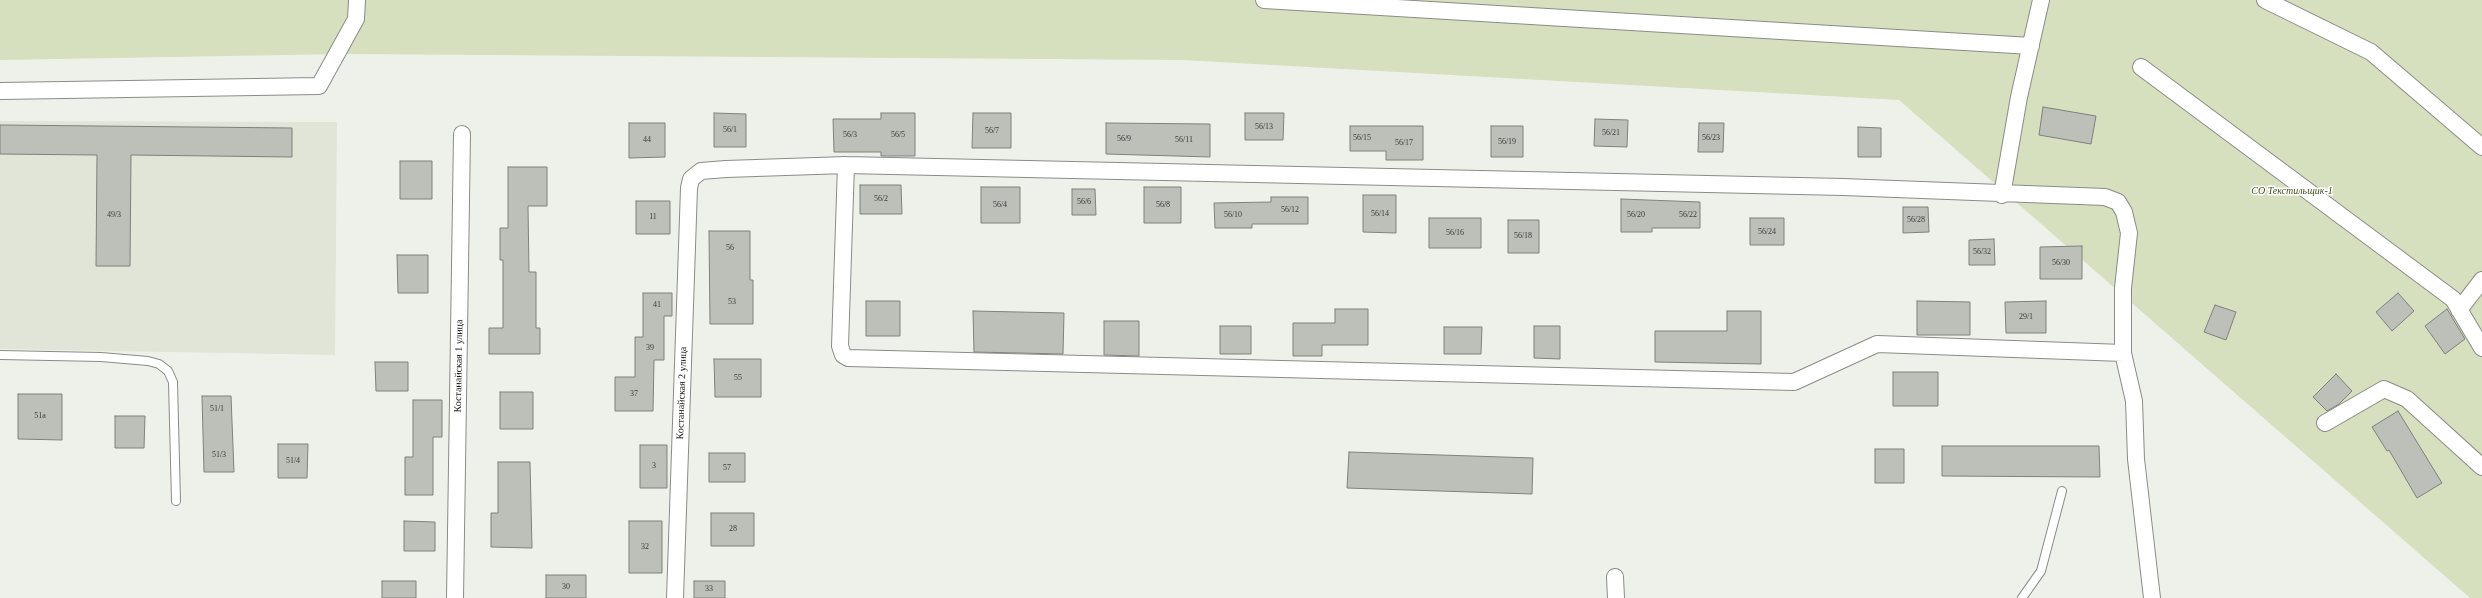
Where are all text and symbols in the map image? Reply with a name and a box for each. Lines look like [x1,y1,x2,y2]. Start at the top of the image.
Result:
house number: 56/13 [1255,122,1273,132]
house number: 56/1 [723,125,737,135]
house number: 56/7 [985,126,999,136]
house number: 56/21 [1602,128,1620,138]
house number: 56/3 [843,130,857,140]
house number: 56/5 [891,130,905,140]
house number: 56/15 [1353,133,1371,143]
house number: 56/23 [1702,133,1720,143]
house number: 56/9 [1117,134,1131,144]
house number: 44 [643,135,651,145]
house number: 56/11 [1175,135,1193,145]
house number: 56/19 [1498,137,1516,147]
house number: 56/17 [1395,138,1413,148]
park label: СО Текстильщик-1 [2251,185,2333,197]
house number: 56/2 [874,194,888,204]
house number: 56/6 [1077,197,1091,207]
house number: 56/4 [993,200,1007,210]
house number: 56/8 [1156,200,1170,210]
house number: 56/12 [1281,205,1299,215]
house number: 56/14 [1371,209,1389,219]
house number: 49/3 [107,210,121,220]
house number: 56/10 [1224,210,1242,220]
house number: 56/20 [1627,210,1645,220]
house number: 56/22 [1679,210,1697,220]
house number: 11 [649,212,657,222]
house number: 56/28 [1907,215,1925,225]
house number: 56/24 [1758,227,1776,237]
house number: 56/16 [1446,228,1464,238]
house number: 56/18 [1514,231,1532,241]
house number: 56 [726,243,734,253]
house number: 56/32 [1973,247,1991,257]
house number: 56/30 [2052,258,2070,268]
house number: 53 [728,297,736,307]
house number: 41 [653,300,661,310]
house number: 29/1 [2019,312,2033,322]
street label: Костанайская 1 улица [452,319,466,413]
house number: 39 [646,343,654,353]
street label: Костанайская 2 улица [674,346,690,440]
house number: 55 [734,373,742,383]
house number: 37 [630,389,638,399]
house number: 51/1 [210,404,224,414]
house number: 51а [34,411,46,421]
house number: 51/3 [212,450,226,460]
house number: 51/4 [286,456,300,466]
house number: 3 [652,461,656,471]
house number: 57 [723,463,731,473]
house number: 28 [729,524,737,534]
house number: 32 [641,542,649,552]
house number: 30 [562,582,570,592]
house number: 33 [705,584,713,594]

